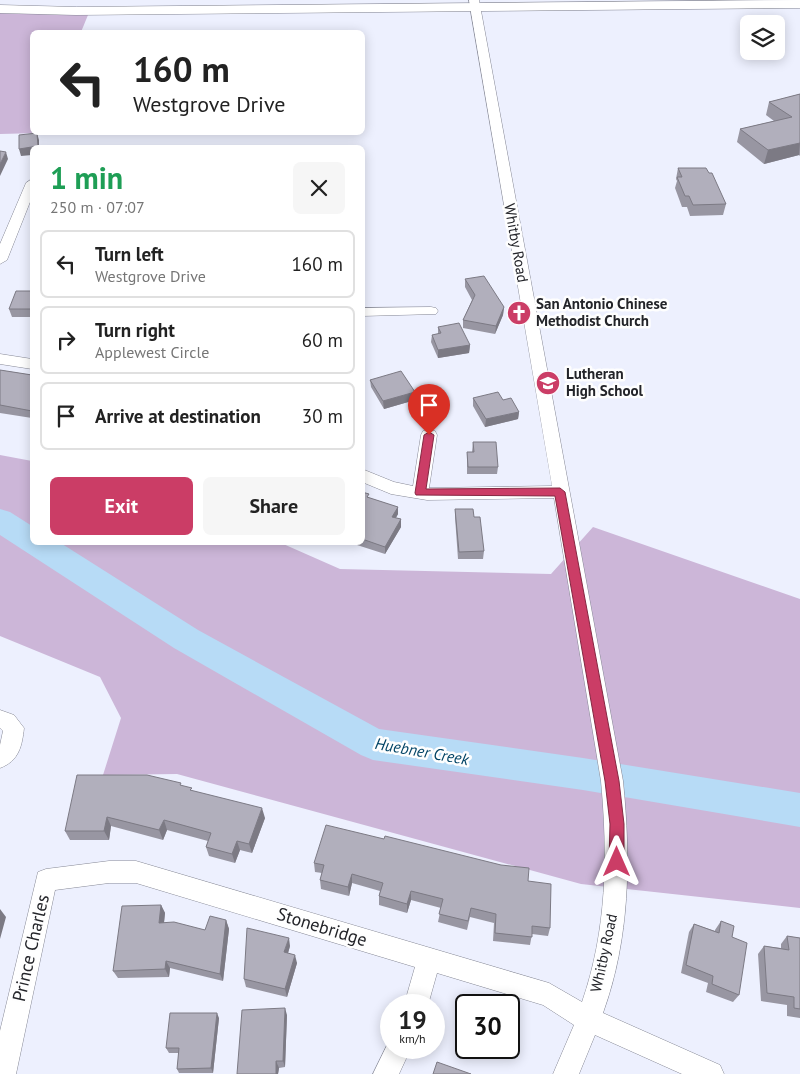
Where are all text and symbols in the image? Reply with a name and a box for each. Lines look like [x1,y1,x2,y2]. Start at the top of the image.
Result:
map controls [740,15,785,60]
button: layers [740,15,785,60]
text: 160 m [133,46,230,92]
icon: left [50,50,115,115]
text: Westgrove Drive [133,90,285,118]
text: 1 min [50,158,123,197]
button: close [293,162,345,214]
text: 250 m · 07:07 [50,197,145,217]
street label: Whitby Road [500,202,533,284]
text: Turn left [95,242,164,266]
icon: left [52,250,80,278]
text: 160 m [291,252,343,276]
text: Westgrove Drive [95,266,206,286]
place label: San Antonio Chinese Methodist Church [536,294,668,330]
church icon: San Antonio Chinese Methodist Church [506,300,532,326]
text: Turn right [95,318,175,342]
icon: right [52,326,80,354]
text: 60 m [302,328,343,352]
text: Applewest Circle [95,342,209,362]
place label: Lutheran High School [566,364,644,400]
school or university icon: Lutheran High School [535,370,561,396]
pin [408,384,450,435]
icon: arrive [415,391,443,419]
icon: arrive [52,402,80,430]
text: Arrive at destination [95,404,261,428]
text: 30 m [302,404,343,428]
button: Exit [50,477,193,535]
button: Share [203,477,345,535]
water label: Huebner Creek [374,733,471,769]
position arrow [590,835,642,887]
street label: Prince Charles [7,892,54,1004]
street label: Stonebridge [274,902,370,951]
street label: Whitby Road [586,912,621,994]
speed limit sign: 30 [455,994,520,1059]
text: 19 [398,1004,427,1036]
text: km/h [399,1031,426,1046]

